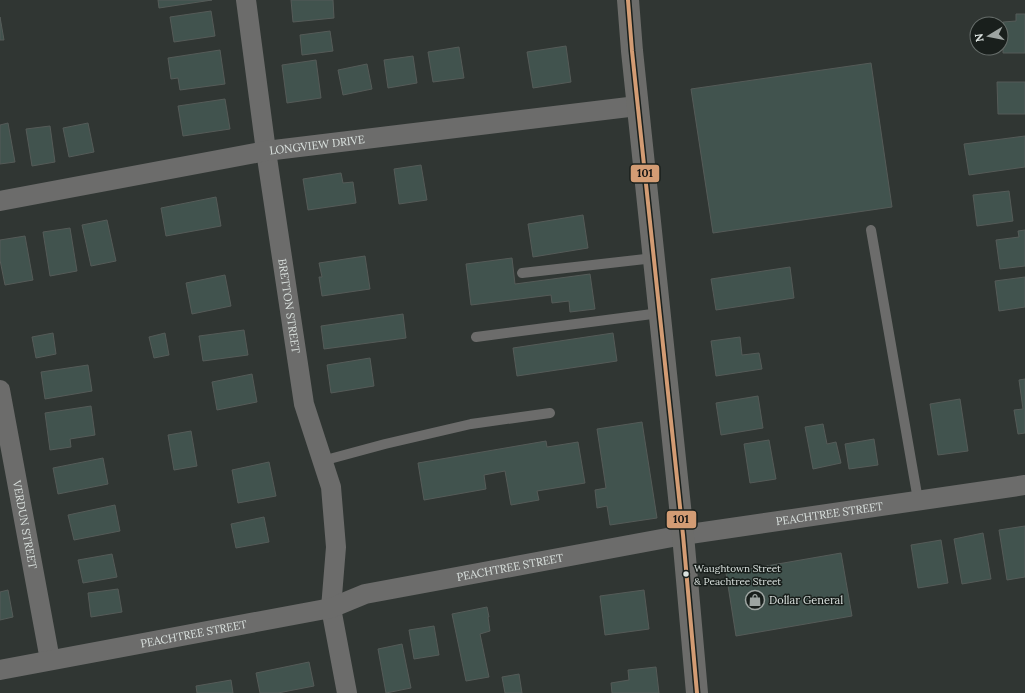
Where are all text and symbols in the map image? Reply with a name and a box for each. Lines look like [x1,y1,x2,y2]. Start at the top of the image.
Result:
north arrow [969,16,1009,56]
text: N [971,32,987,43]
street label: LONGVIEW DRIVE [269,132,365,158]
line badge: 101 [630,164,660,183]
text: 101 [637,166,653,180]
street label: BRETTON STREET [275,258,303,354]
street label: VERDUN STREET [10,478,40,570]
street label: PEACHTREE STREET [775,499,884,528]
line badge: 101 [666,510,697,529]
text: 101 [673,512,689,526]
street label: PEACHTREE STREET [456,550,564,584]
place label: Waughtown Street & Peachtree Street [694,562,781,588]
marker: Waughtown Street & Peachtree Street [681,569,691,579]
shop icon: Dollar General [744,589,766,611]
place label: Dollar General [769,593,843,607]
street label: PEACHTREE STREET [139,617,248,651]

